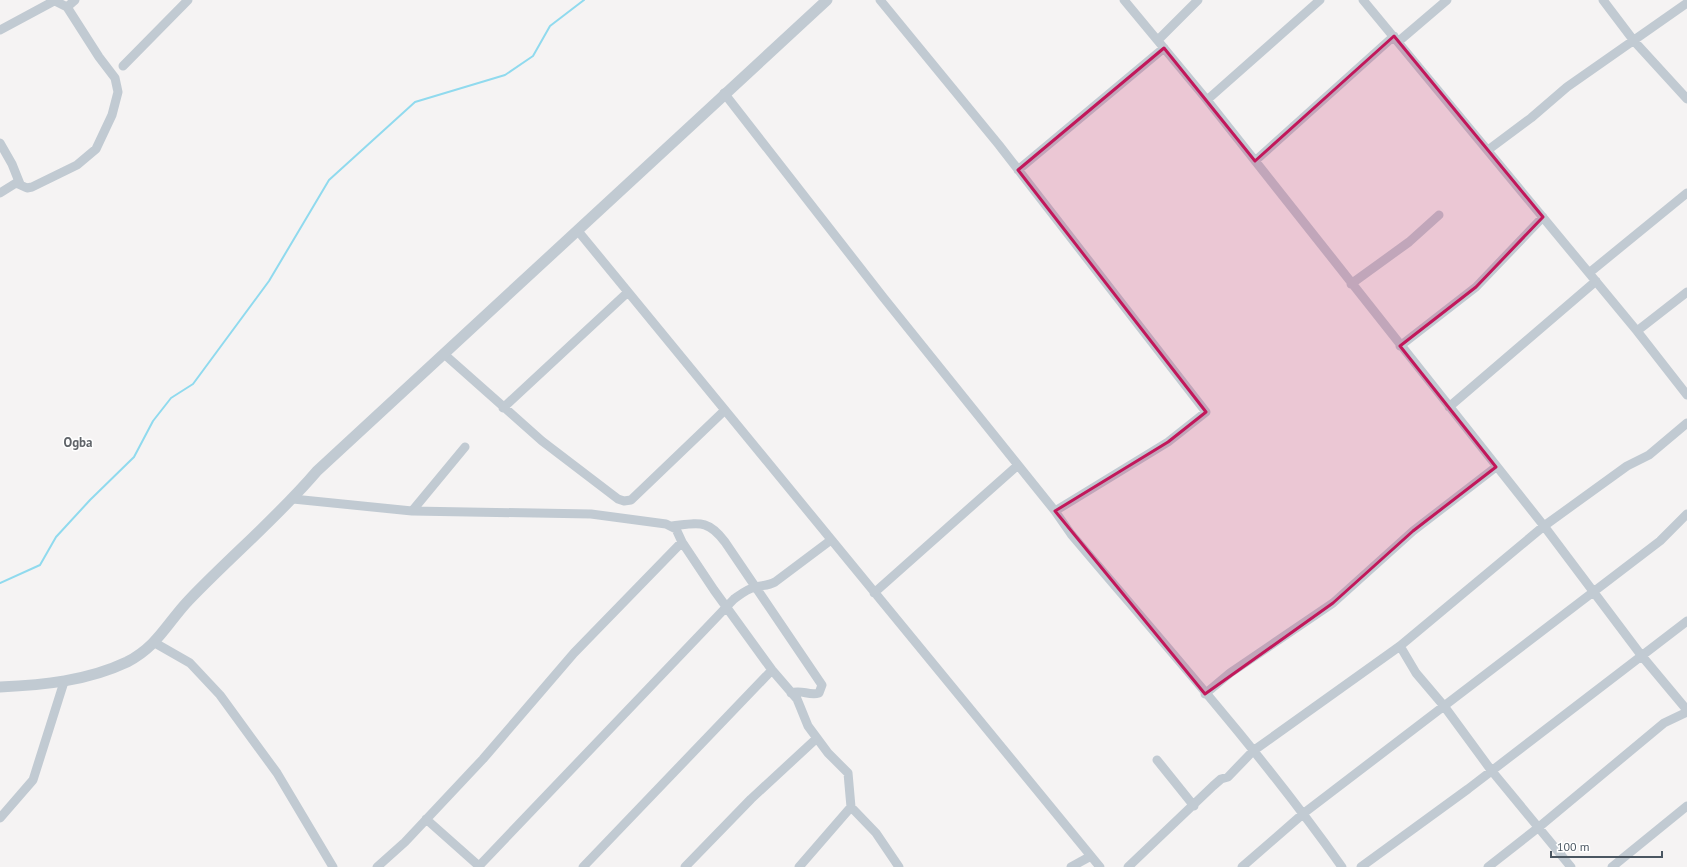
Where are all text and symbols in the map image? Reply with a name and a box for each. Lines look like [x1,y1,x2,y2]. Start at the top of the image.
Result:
district label: Ogba [63,434,93,451]
scale bar [1551,833,1662,859]
text: 100 m [1557,839,1590,854]

